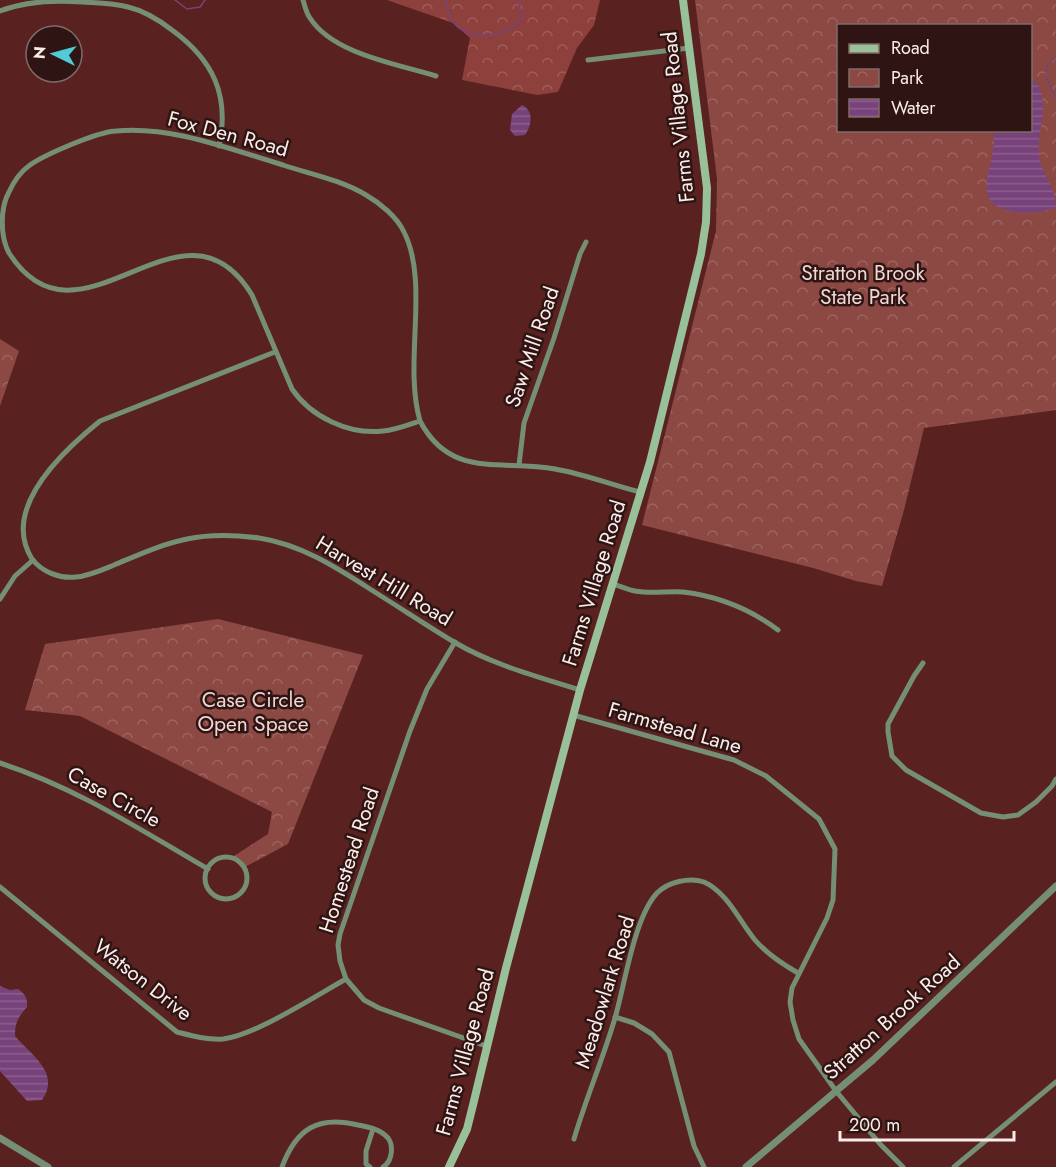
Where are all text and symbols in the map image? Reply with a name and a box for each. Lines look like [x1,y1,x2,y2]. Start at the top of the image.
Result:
north arrow [24,24,84,84]
legend [837,24,1032,132]
street label: Farms Village Road [654,30,702,204]
text: Road [891,35,930,61]
text: N [28,45,52,60]
text: Park [891,65,923,91]
text: Water [891,95,936,121]
street label: Fox Den Road [164,103,292,165]
park label: Stratton Brook State Park [801,258,926,312]
street label: Saw Mill Road [497,283,567,411]
street label: Farms Village Road [555,496,633,670]
street label: Harvest Hill Road [310,528,458,634]
park label: Case Circle Open Space [197,685,309,739]
street label: Farmstead Lane [605,695,745,761]
street label: Case Circle [62,759,166,835]
street label: Homestead Road [311,783,387,937]
street label: Meadowlark Road [568,912,642,1072]
street label: Watson Drive [87,932,199,1028]
street label: Stratton Brook Road [817,947,967,1087]
street label: Farms Village Road [428,965,502,1139]
scale bar [840,1104,1014,1142]
text: 200 m [849,1112,900,1138]

